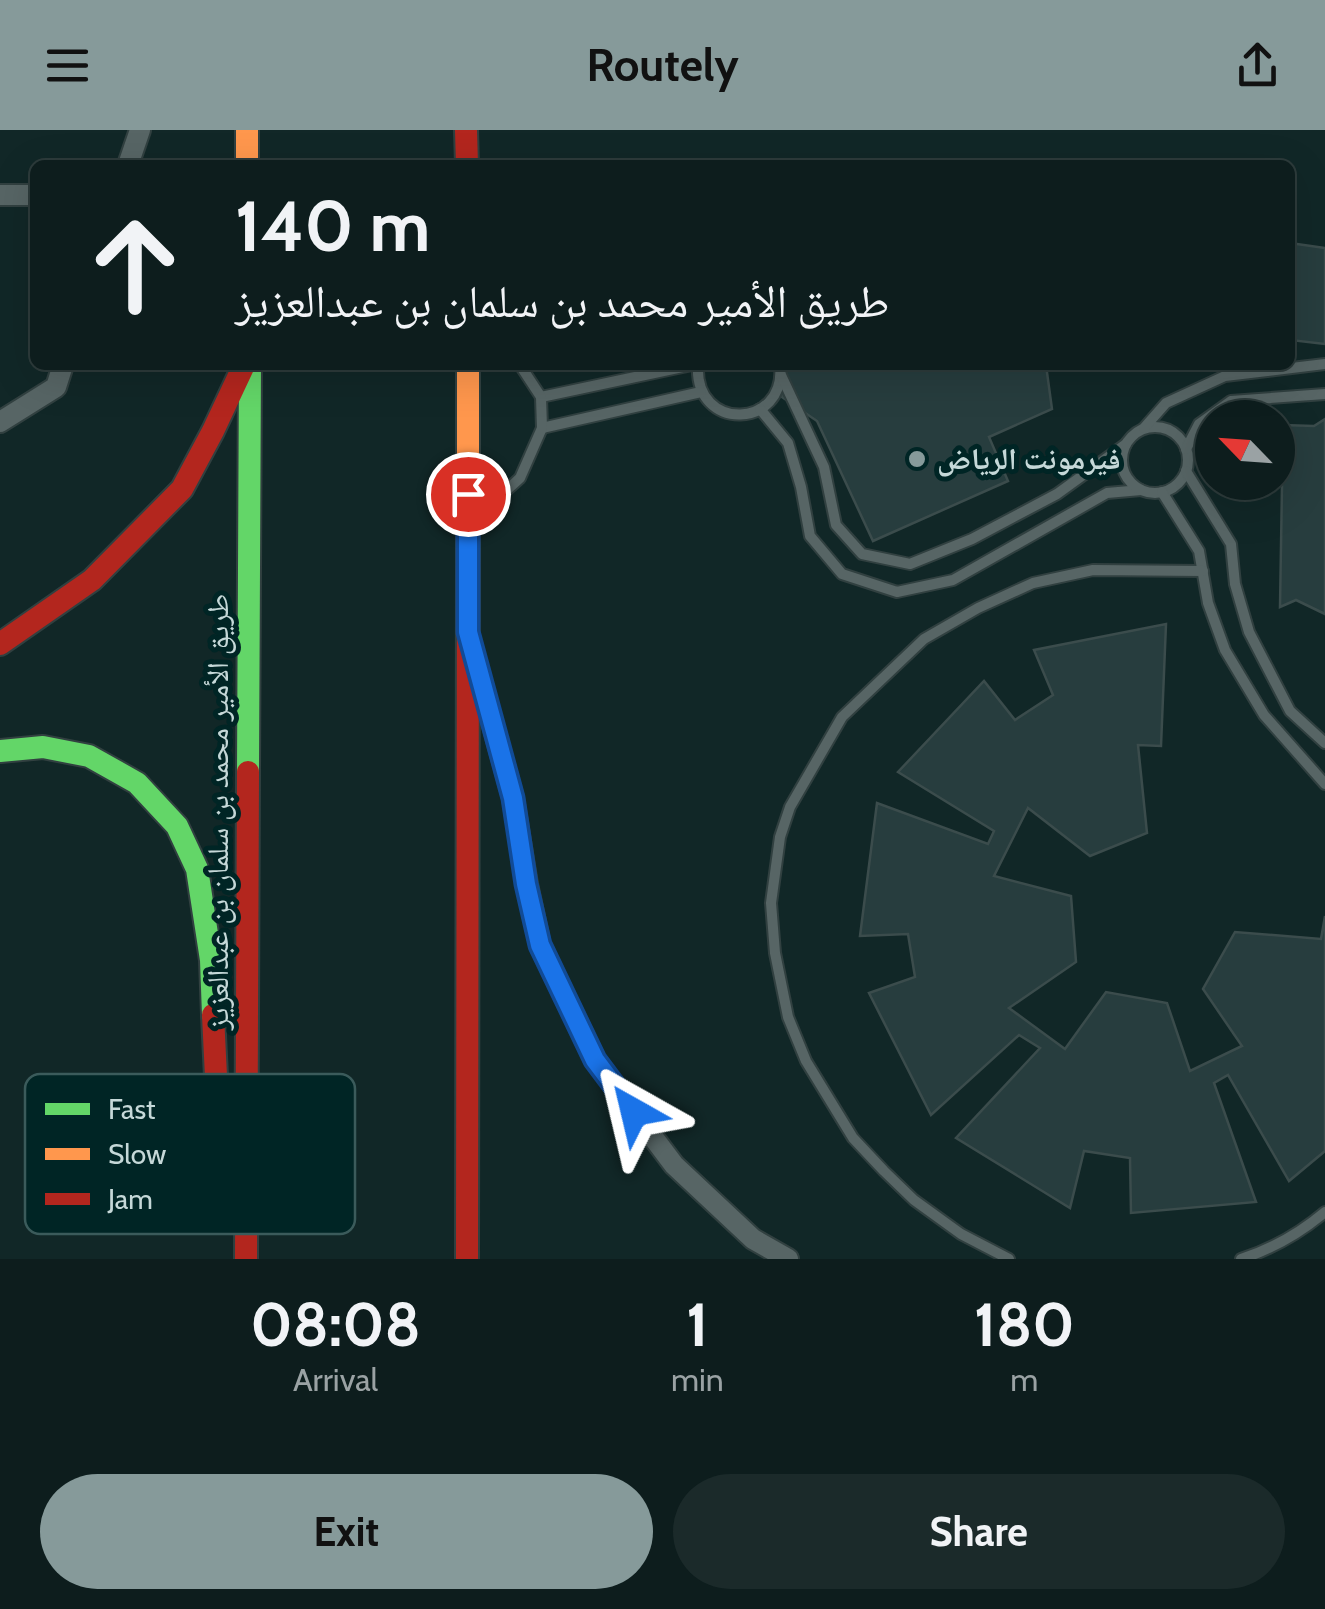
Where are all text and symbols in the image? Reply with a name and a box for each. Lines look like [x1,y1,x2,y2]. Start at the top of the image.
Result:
icon: menu [40,38,95,93]
text: Routely [586,38,739,92]
icon: share [1230,38,1285,93]
text: 140 m [235,183,430,269]
icon: ahead [70,200,200,330]
text: طريق الأمير محمد بن سلمان بن عبدالعزيز [235,274,890,328]
north arrow [1195,400,1295,500]
map controls [1195,400,1295,500]
place label: فيرمونت الرياض [937,440,1121,477]
marker: فيرمونت الرياض [906,448,928,470]
pin [426,452,511,537]
icon: arrive [441,467,496,522]
street label: طريق الأمير محمد بن سلمان بن عبدالعزيز [199,594,236,1031]
position arrow [582,1060,686,1164]
legend [25,1074,355,1234]
text: Fast [108,1092,156,1126]
text: Slow [108,1137,166,1171]
text: Jam [107,1182,153,1216]
text: 08:08 [250,1288,421,1361]
text: 1 [686,1288,708,1361]
text: 180 [974,1288,1075,1361]
text: Arrival [293,1360,378,1399]
text: min [671,1360,724,1399]
text: m [1010,1360,1038,1399]
button: Exit [40,1474,653,1589]
button: Share [673,1474,1285,1589]

